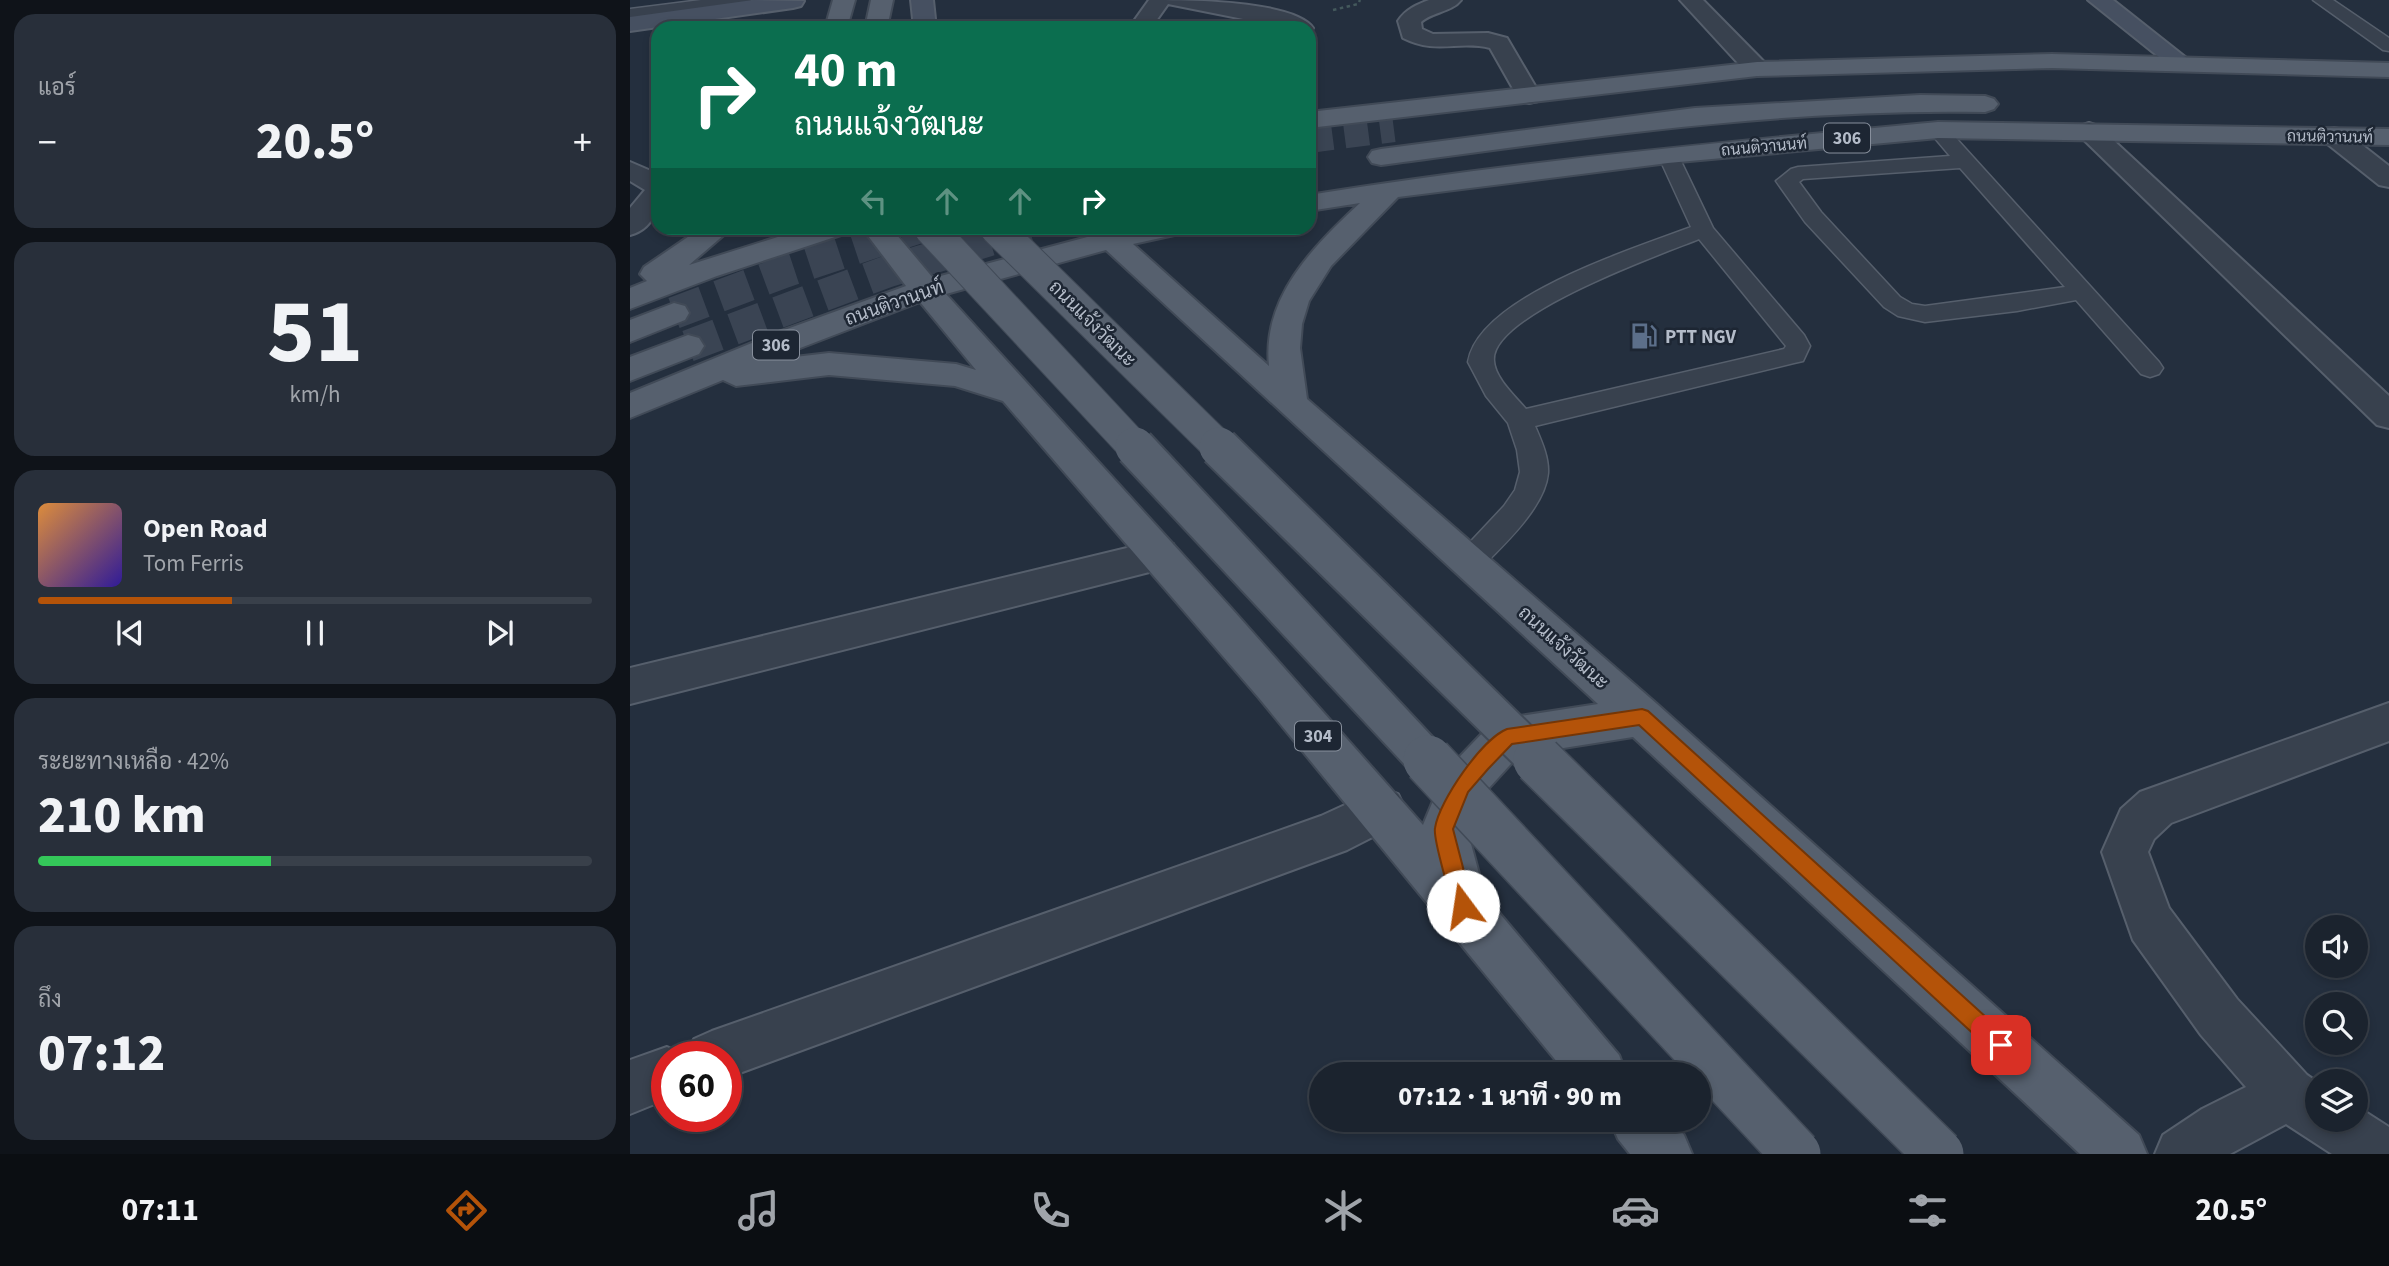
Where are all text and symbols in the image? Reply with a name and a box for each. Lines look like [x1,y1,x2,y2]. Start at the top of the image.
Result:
text: 40 m [794,36,898,106]
icon: right [679,49,770,140]
text: แอร์ [38,71,76,104]
text: ถนนแจ้งวัฒนะ [794,102,985,148]
text: 20.5° [256,105,374,179]
text: − [38,116,57,170]
text: + [573,116,592,170]
street label: ถนนติวานนท์ [2287,123,2373,149]
road number: 306 [1824,124,1870,153]
street label: ถนนติวานนท์ [1720,130,1808,162]
icon: left [855,182,893,220]
icon: ahead [928,182,966,220]
icon: ahead [1001,182,1039,220]
icon: right [1074,182,1112,220]
text: 51 [267,268,363,397]
street label: ถนนติวานนท์ [842,274,947,333]
street label: ถนนแจ้งวัฒนะ [1042,274,1142,374]
fuel station icon: PTT NGV [1629,321,1659,351]
place label: PTT NGV [1665,324,1736,351]
road number: 306 [753,330,799,360]
text: km/h [289,378,341,411]
text: Open Road [143,510,268,547]
text: Tom Ferris [143,547,244,580]
street label: ถนนแจ้งวัฒนะ [1512,600,1614,696]
icon: previous [111,614,149,652]
icon: pause [296,614,334,652]
icon: next [481,614,519,652]
road number: 304 [1295,722,1341,750]
text: ระยะทางเหลือ · 42% [38,745,229,778]
text: 210 km [38,779,206,853]
position arrow [1426,869,1500,943]
map controls [2305,915,2368,1132]
button: sound [2305,915,2368,978]
text: ถึง [38,983,62,1016]
button: search [2305,992,2368,1055]
pin [1971,1015,2031,1075]
text: 07:12 [38,1017,165,1091]
icon: arrive [1982,1026,2020,1064]
speed limit sign: 60 [651,1041,742,1132]
button: layers [2305,1069,2368,1132]
text: 07:12 · 1 นาที · 90 m [1398,1078,1622,1115]
icon: directions [442,1186,491,1235]
icon: music [734,1186,783,1235]
icon: phone [1026,1186,1075,1235]
icon: climate [1319,1186,1368,1235]
icon: car [1611,1186,1660,1235]
icon: filters [1903,1186,1952,1235]
text: 07:11 [122,1187,199,1233]
text: 20.5° [2195,1187,2267,1233]

